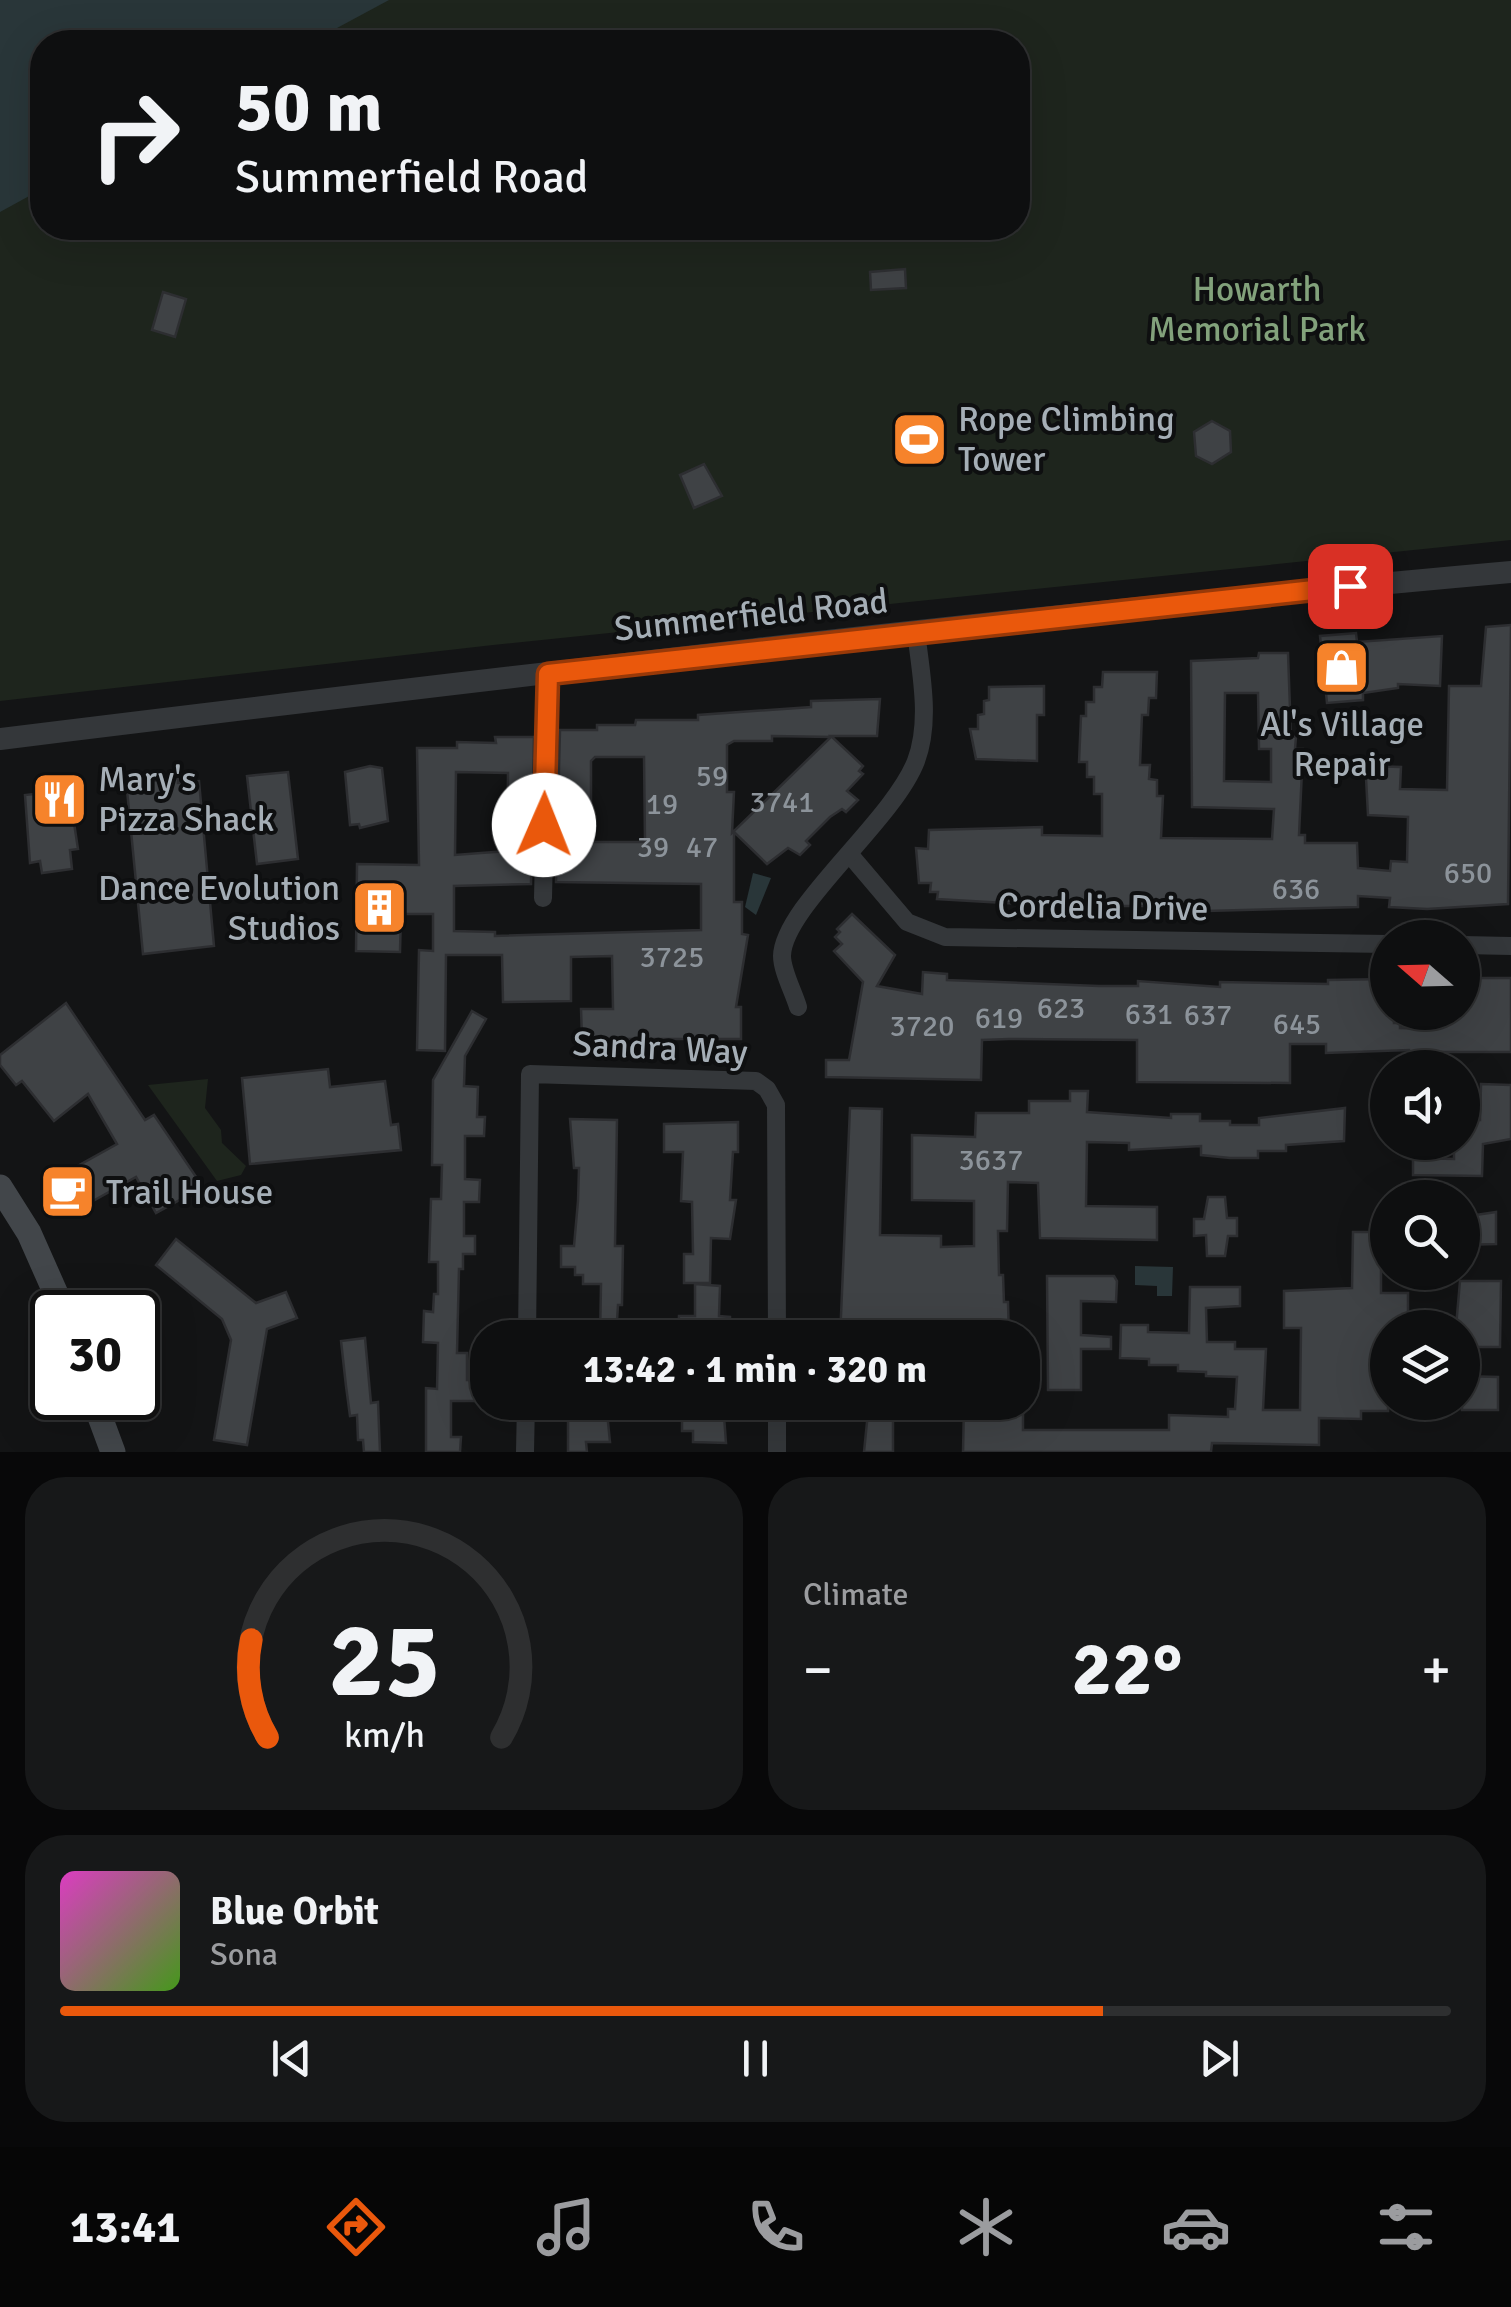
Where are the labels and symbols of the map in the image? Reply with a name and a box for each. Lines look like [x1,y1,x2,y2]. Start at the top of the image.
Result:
park label: Howarth Memorial Park [1148,268,1366,351]
place label: Rope Climbing Tower [958,398,1175,481]
sports icon: Rope Climbing Tower [889,409,949,469]
pin [1308,544,1393,629]
street label: Summerfield Road [612,579,890,651]
shop icon: Al's Village Repair [1312,638,1372,698]
place label: Al's Village Repair [1260,703,1424,786]
place label: Mary's Pizza Shack [98,758,274,841]
house number: 59 [696,758,728,795]
restaurant icon: Mary's Pizza Shack [29,769,89,829]
position arrow [492,773,596,877]
house number: 3741 [750,784,814,821]
house number: 19 [646,786,678,823]
house number: 39 [637,829,669,866]
house number: 47 [686,829,718,866]
house number: 650 [1444,855,1492,892]
place label: Dance Evolution Studios [98,867,340,950]
house number: 636 [1272,871,1320,908]
building icon: Dance Evolution Studios [349,878,409,938]
street label: Cordelia Drive [997,884,1209,930]
north arrow [1370,920,1480,1030]
house number: 3725 [640,939,704,976]
house number: 623 [1037,990,1085,1027]
house number: 631 [1125,996,1173,1033]
house number: 637 [1184,997,1232,1034]
house number: 619 [975,1000,1023,1037]
house number: 645 [1273,1006,1321,1043]
house number: 3720 [890,1008,954,1045]
street label: Sandra Way [571,1022,749,1074]
house number: 3637 [959,1142,1023,1179]
cafe icon: Trail House [37,1162,97,1222]
place label: Trail House [106,1171,273,1214]
speed limit sign: 30 [30,1290,160,1420]

